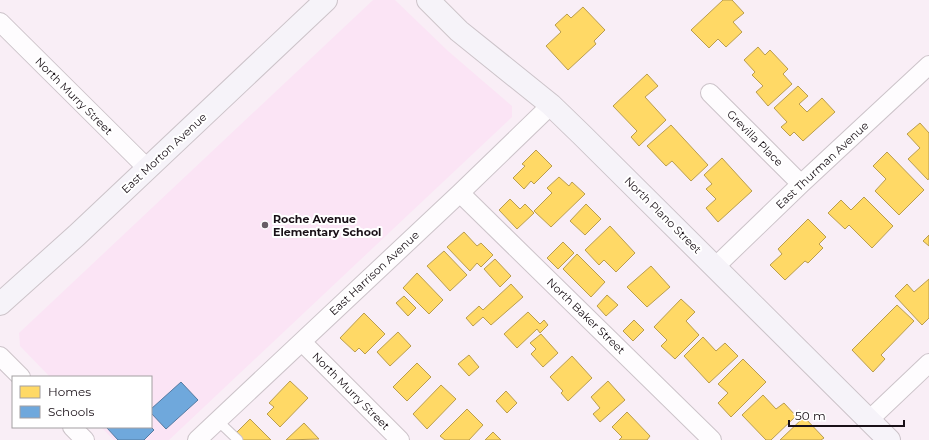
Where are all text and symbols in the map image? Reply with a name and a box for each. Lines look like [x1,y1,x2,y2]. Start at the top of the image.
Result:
street label: North Murry Street [32,54,116,138]
street label: Grevilla Place [724,107,786,169]
street label: East Morton Avenue [118,110,210,196]
street label: East Thurman Avenue [773,118,872,212]
street label: North Plano Street [622,174,705,257]
place label: Roche Avenue Elementary School [273,212,381,239]
marker: Roche Avenue Elementary School [260,220,270,230]
street label: East Harrison Avenue [326,228,422,318]
street label: North Baker Street [544,275,628,357]
street label: North Murry Street [309,349,393,433]
legend [12,376,152,428]
text: Homes [48,384,91,399]
scale bar [789,402,904,428]
text: Schools [48,404,94,419]
text: 50 m [795,408,826,423]

